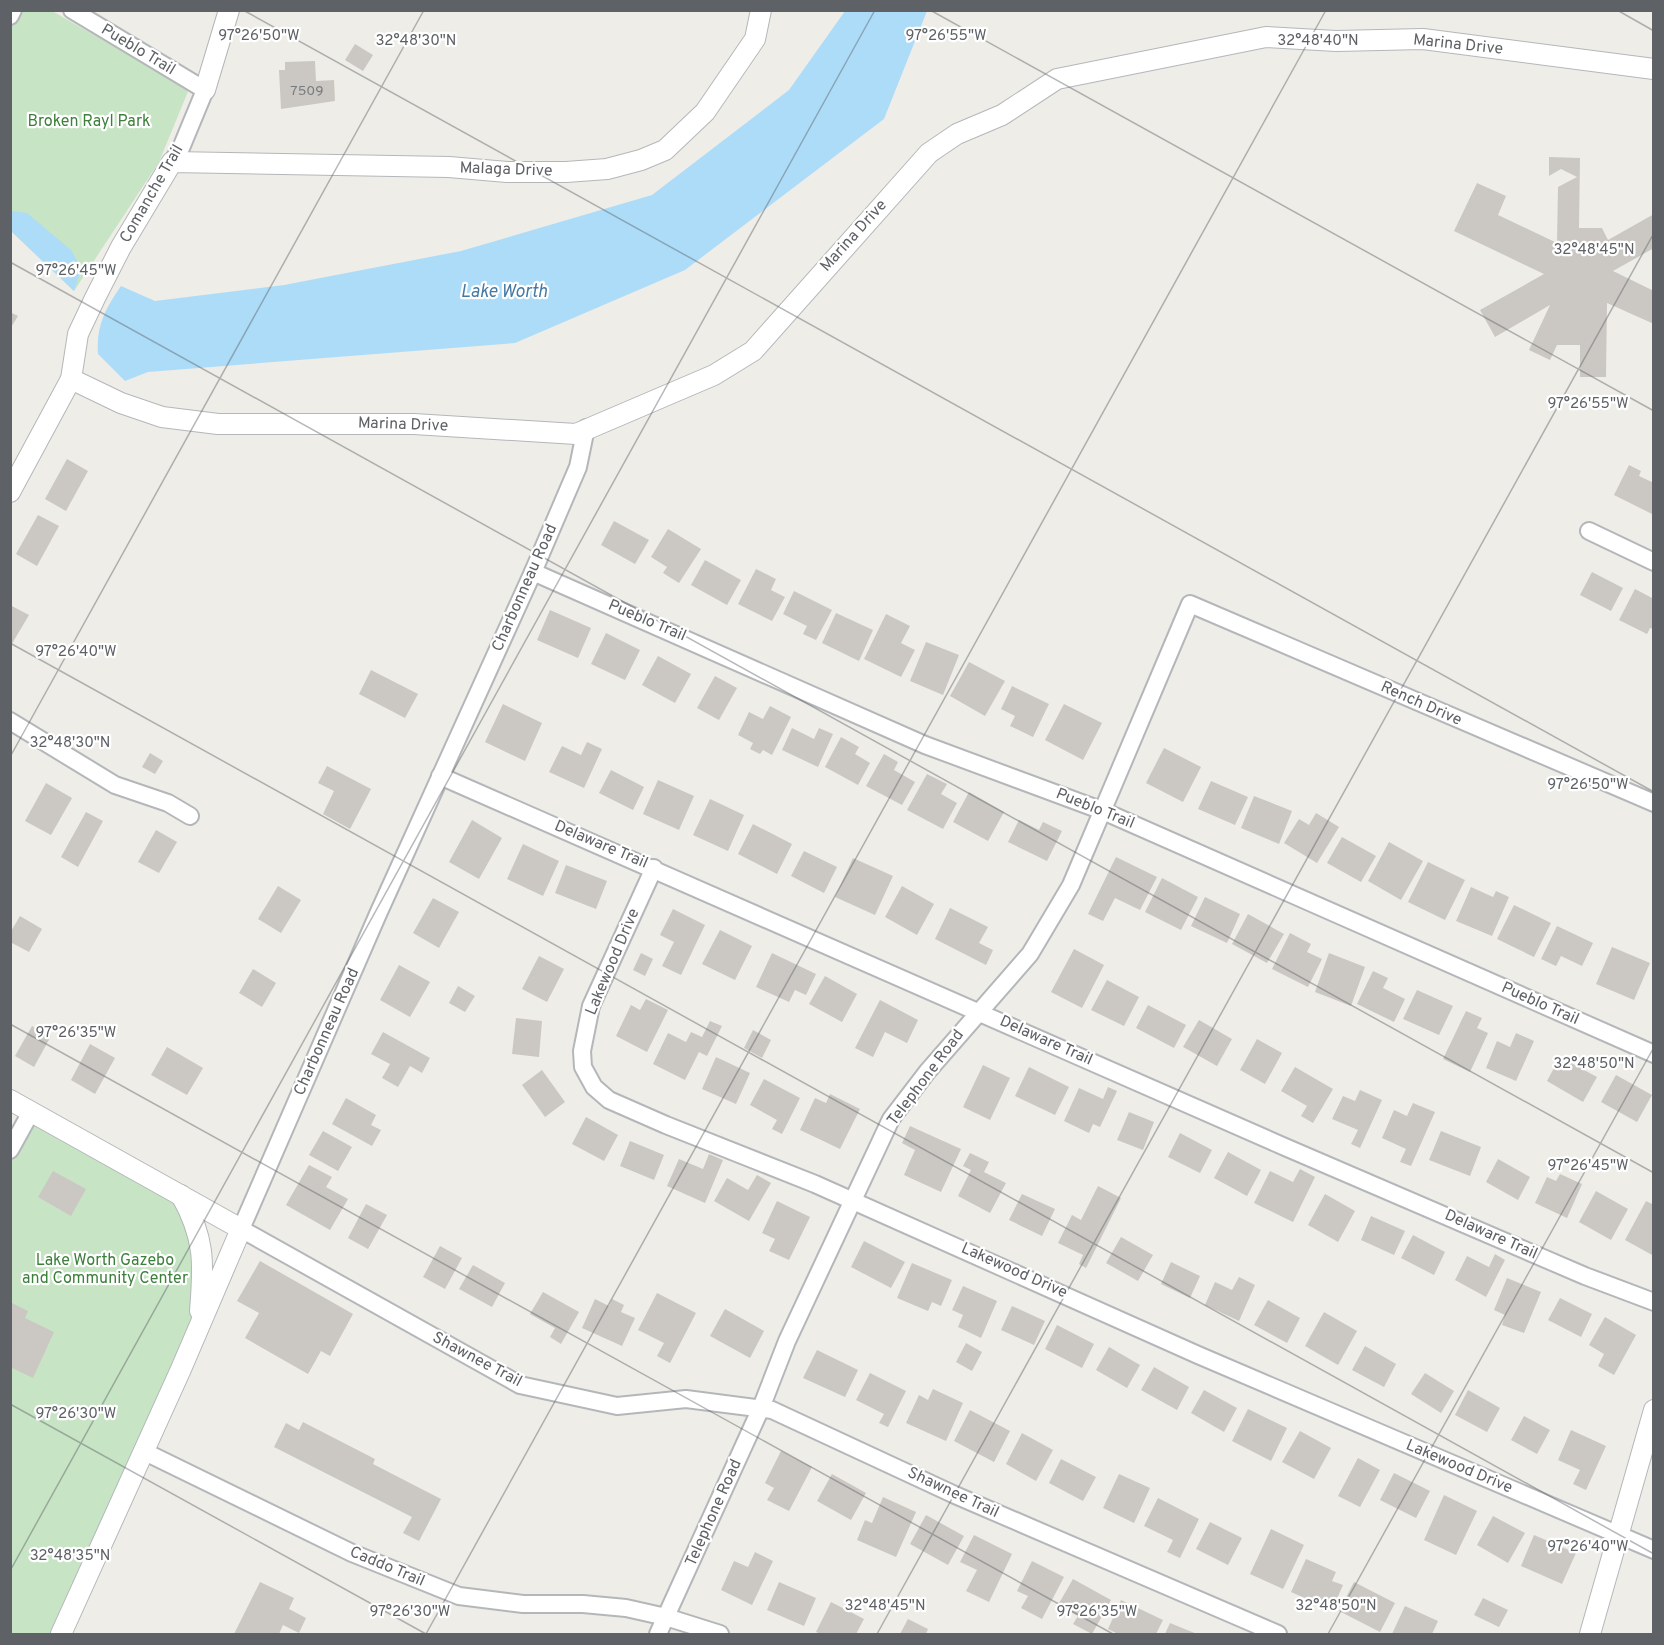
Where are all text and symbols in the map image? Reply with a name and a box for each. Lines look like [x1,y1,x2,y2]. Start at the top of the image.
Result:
street label: Pueblo Trail [97,20,179,80]
text: 97°26'50"W [218,27,300,46]
text: 97°26'55"W [905,27,987,46]
street label: Marina Drive [1412,30,1504,60]
text: 32°48'30"N [376,32,456,51]
text: 32°48'40"N [1277,32,1359,51]
house number: 7509 [290,83,324,100]
park label: Broken Rayl Park [27,112,151,132]
street label: Comanche Trail [116,141,188,247]
street label: Malaga Drive [459,158,553,182]
street label: Marina Drive [816,196,892,276]
text: 32°48'45"N [1553,241,1635,260]
text: 97°26'45"W [35,262,117,281]
water label: Lake Worth [461,281,548,304]
text: 97°26'55"W [1547,395,1629,414]
street label: Marina Drive [357,413,449,437]
street label: Charbonneau Road [488,521,562,655]
street label: Pueblo Trail [605,596,689,646]
text: 97°26'40"W [35,643,117,662]
street label: Rench Drive [1377,677,1465,731]
text: 32°48'30"N [30,734,110,753]
text: 97°26'50"W [1547,776,1629,795]
street label: Pueblo Trail [1053,784,1137,834]
street label: Delaware Trail [551,816,651,874]
street label: Lakewood Drive [581,906,645,1018]
street label: Charbonneau Road [290,965,364,1099]
street label: Pueblo Trail [1498,978,1582,1030]
street label: Delaware Trail [996,1012,1096,1070]
text: 97°26'35"W [36,1024,116,1043]
street label: Telephone Road [883,1026,969,1130]
text: 32°48'50"N [1553,1055,1635,1074]
text: 97°26'45"W [1547,1157,1629,1176]
street label: Delaware Trail [1441,1206,1541,1264]
street label: Lakewood Drive [958,1239,1070,1303]
park label: Lake Worth Gazebo and Community Center [22,1251,188,1289]
street label: Shawnee Trail [429,1328,525,1392]
text: 97°26'30"W [36,1405,116,1424]
street label: Lakewood Drive [1403,1435,1515,1499]
street label: Telephone Road [681,1456,747,1570]
street label: Shawnee Trail [904,1463,1002,1523]
text: 97°26'40"W [1547,1538,1629,1557]
street label: Caddo Trail [346,1542,428,1592]
text: 32°48'35"N [30,1547,110,1566]
text: 32°48'45"N [844,1597,926,1616]
text: 32°48'50"N [1295,1597,1377,1616]
text: 97°26'30"W [370,1603,450,1622]
text: 97°26'35"W [1057,1603,1137,1622]

